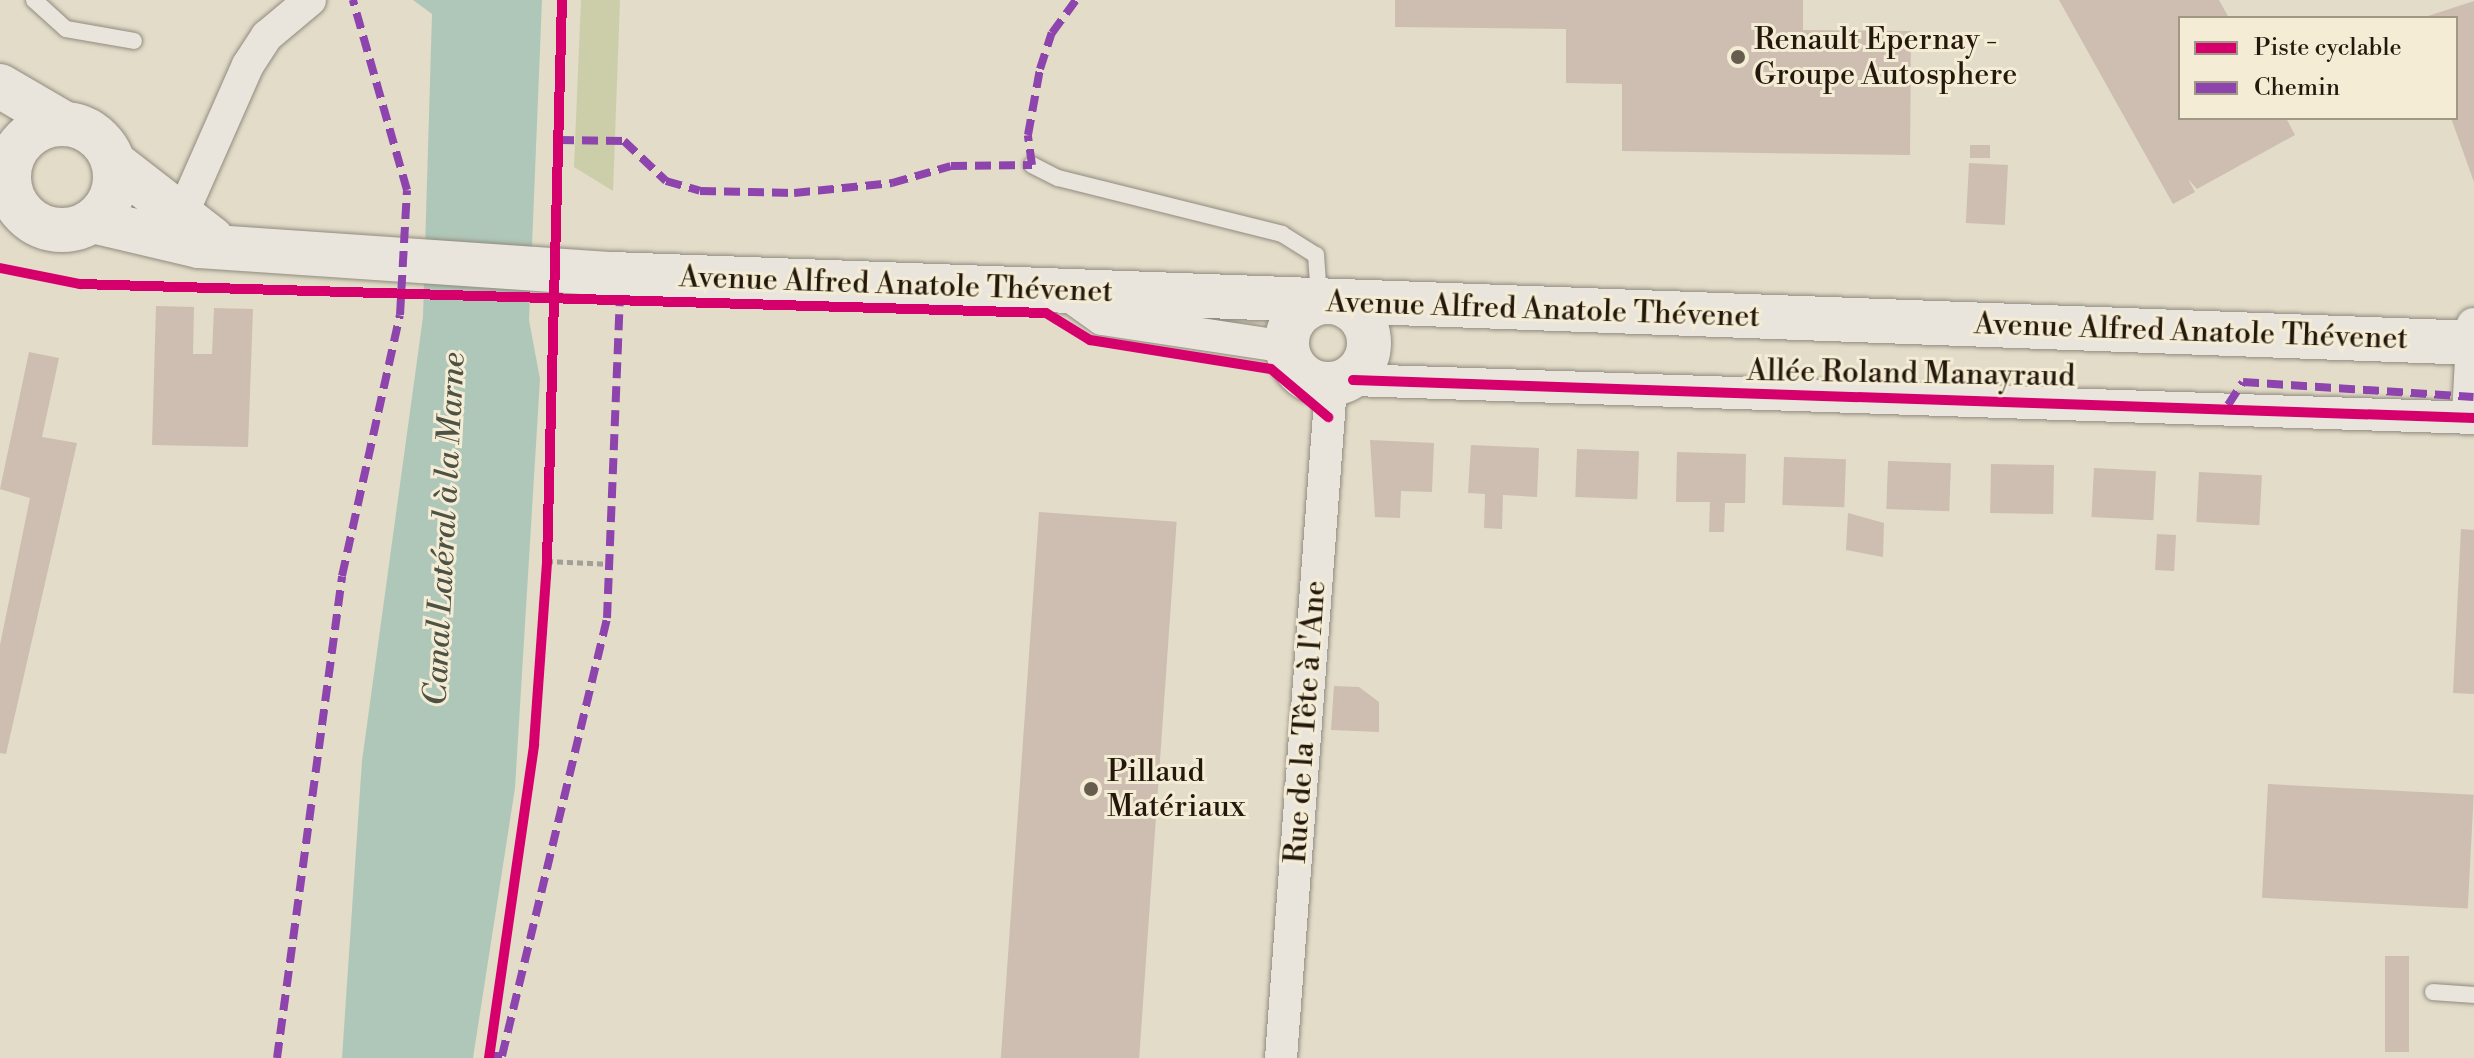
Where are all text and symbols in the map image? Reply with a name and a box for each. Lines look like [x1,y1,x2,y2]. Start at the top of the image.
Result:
legend [2178,16,2458,120]
place label: Renault Epernay - Groupe Autosphere [1754,22,2017,92]
text: Piste cyclable [2254,33,2402,63]
marker: Renault Epernay - Groupe Autosphere [1729,48,1747,66]
text: Chemin [2254,73,2340,103]
street label: Avenue Alfred Anatole Thévenet [678,259,1114,311]
street label: Avenue Alfred Anatole Thévenet [1325,284,1761,336]
street label: Avenue Alfred Anatole Thévenet [1973,306,2409,358]
water label: Canal Latéral à la Marne [417,351,473,707]
street label: Allée Roland Manayraud [1746,353,2076,395]
street label: Rue de la Tête à l'Ane [1278,579,1334,865]
place label: Pillaud Matériaux [1107,754,1245,824]
marker: Pillaud Matériaux [1082,780,1100,798]

